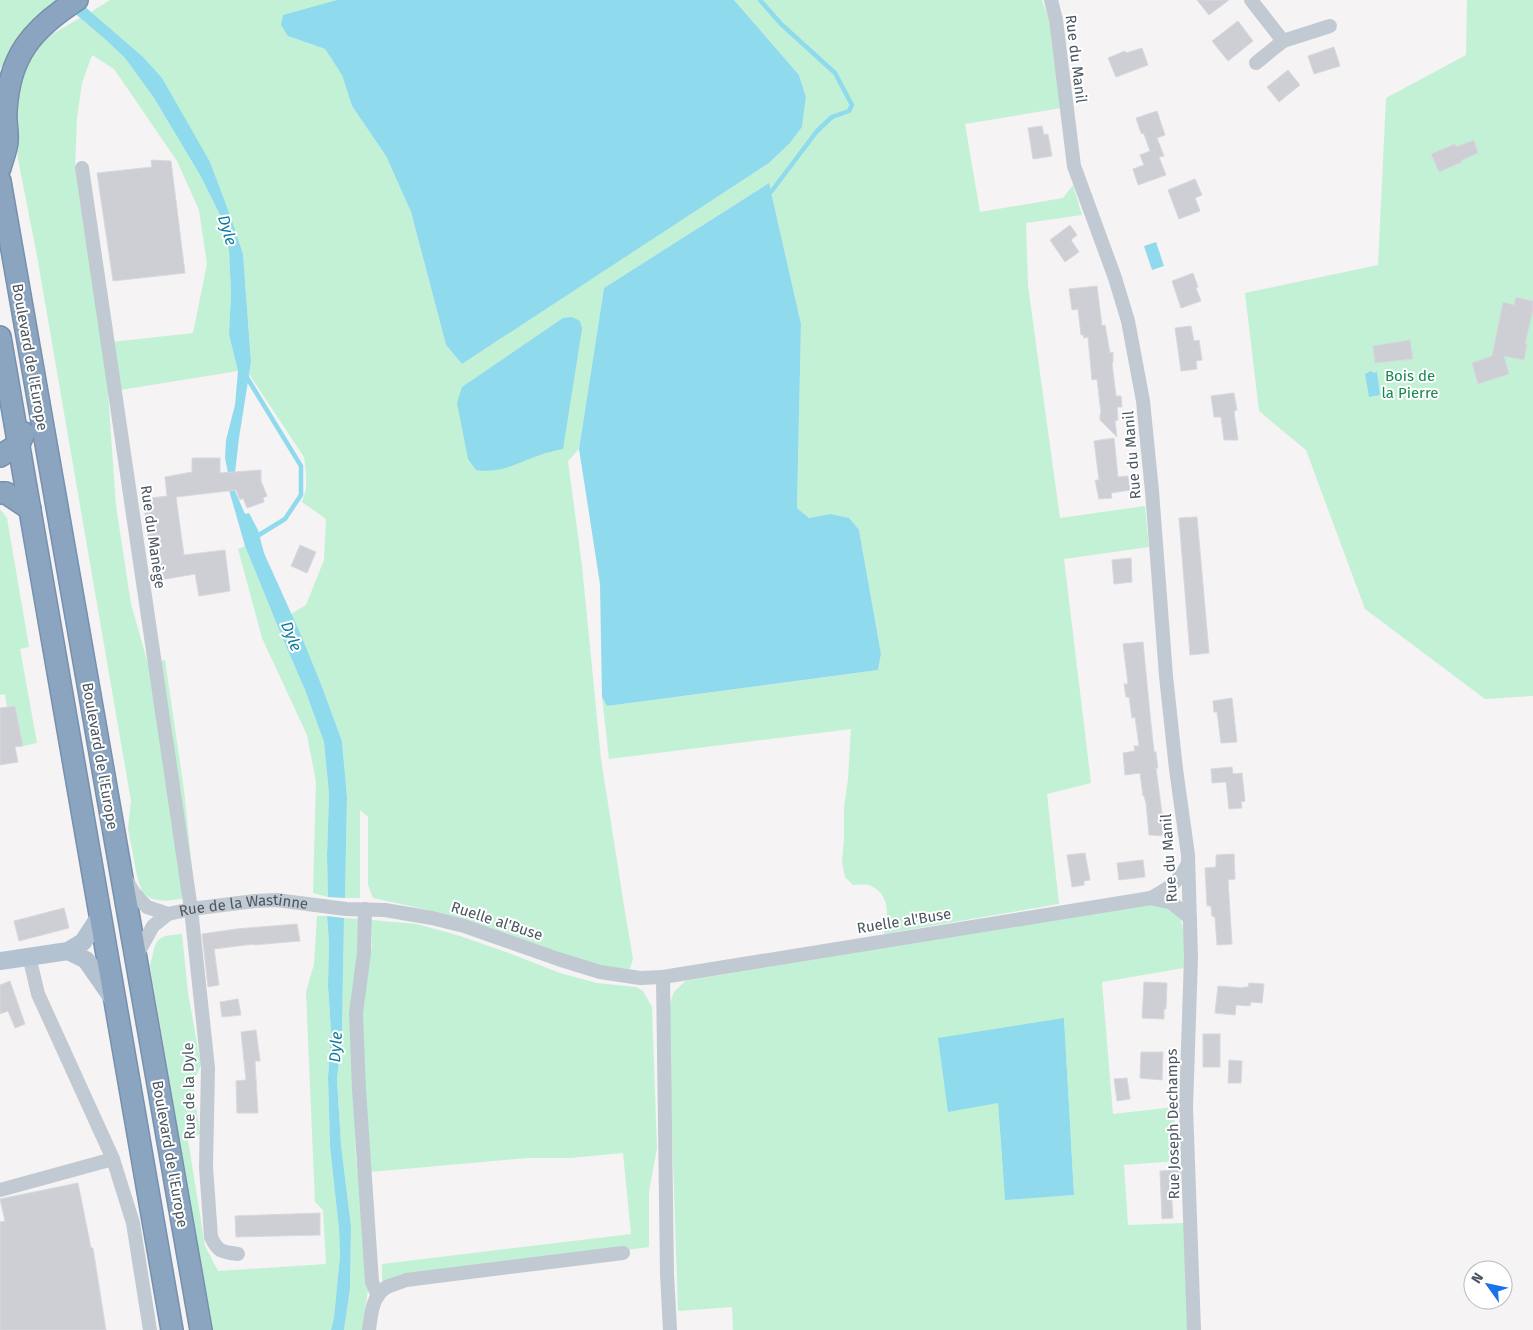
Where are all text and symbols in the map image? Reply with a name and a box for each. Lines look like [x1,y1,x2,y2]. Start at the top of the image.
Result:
street label: Rue du Manil [1062,14,1090,105]
water label: Dyle [214,213,241,248]
street label: Boulevard de l'Europe [8,282,52,432]
park label: Bois de la Pierre [1382,367,1438,402]
street label: Rue du Manil [1119,409,1145,500]
street label: Rue du Manège [137,484,169,590]
water label: Dyle [277,618,306,654]
street label: Boulevard de l'Europe [78,681,122,831]
street label: Rue du Manil [1157,812,1181,903]
street label: Rue de la Wastinne [177,891,309,920]
street label: Ruelle al'Buse [449,898,545,944]
street label: Ruelle al'Buse [856,905,952,937]
water label: Dyle [325,1031,346,1063]
street label: Rue de la Dyle [179,1042,199,1140]
street label: Rue Joseph Dechamps [1163,1048,1183,1200]
street label: Boulevard de l'Europe [148,1079,192,1229]
north arrow [1463,1260,1513,1310]
text: N [1468,1270,1487,1287]

